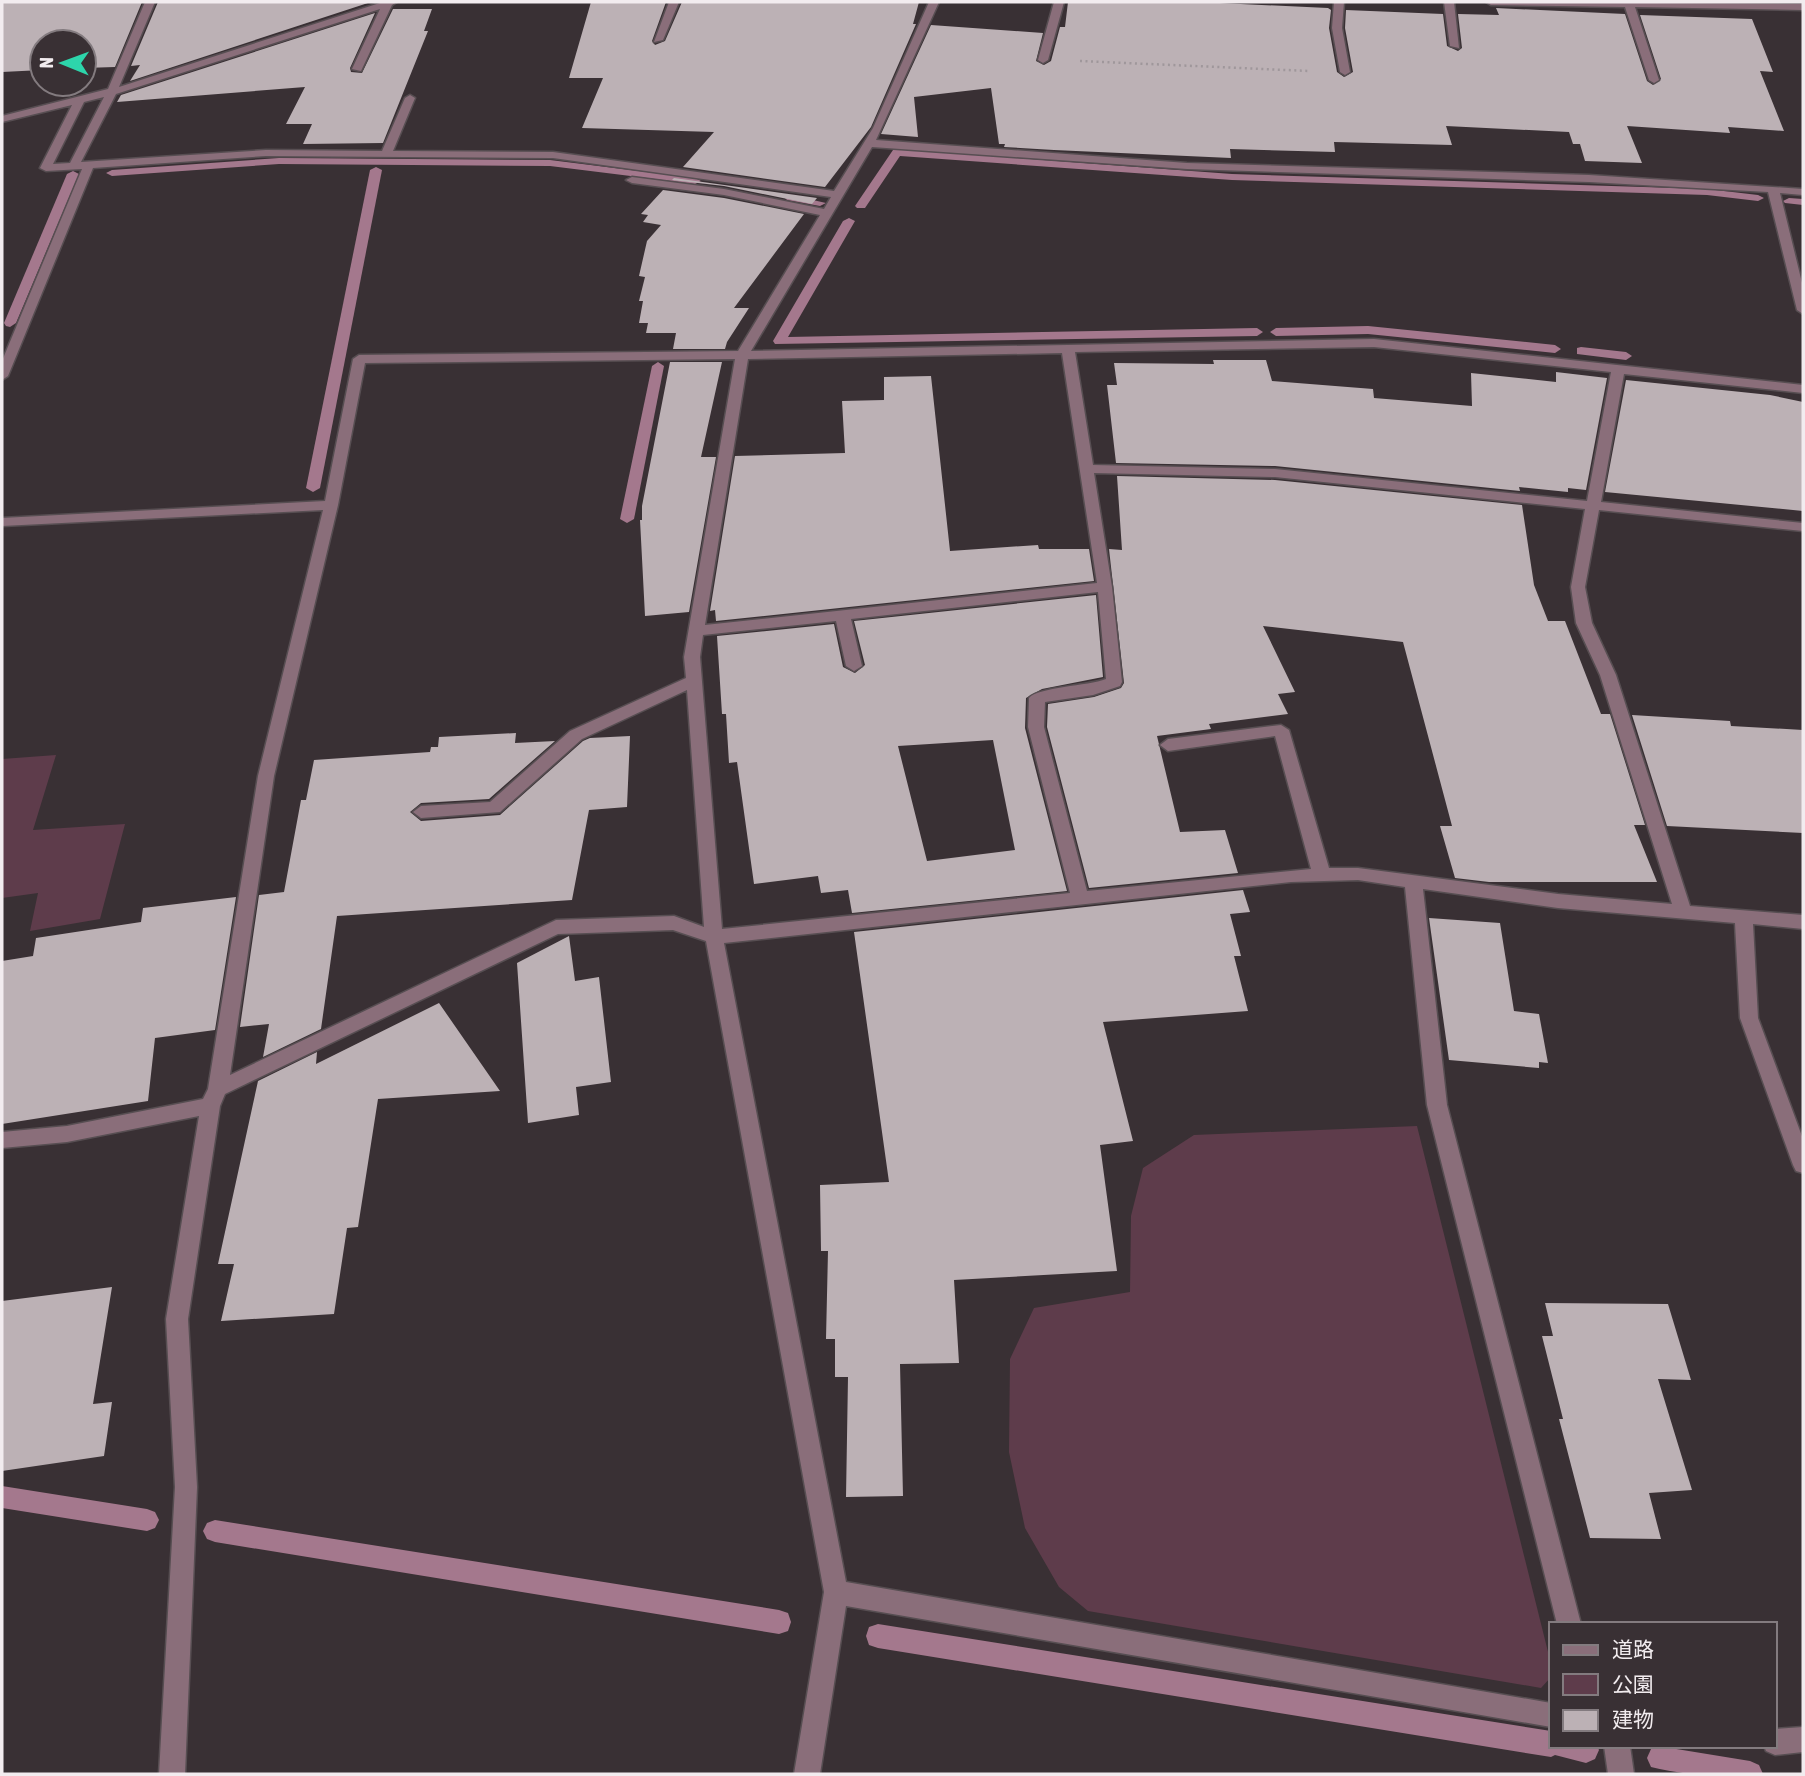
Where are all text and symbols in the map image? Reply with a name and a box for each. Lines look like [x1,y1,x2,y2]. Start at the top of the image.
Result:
north arrow [28,28,98,98]
text: N [35,57,57,69]
legend [1549,1622,1777,1748]
text: 道路 [1612,1637,1654,1661]
text: 公園 [1612,1672,1654,1696]
text: 建物 [1612,1707,1654,1731]

